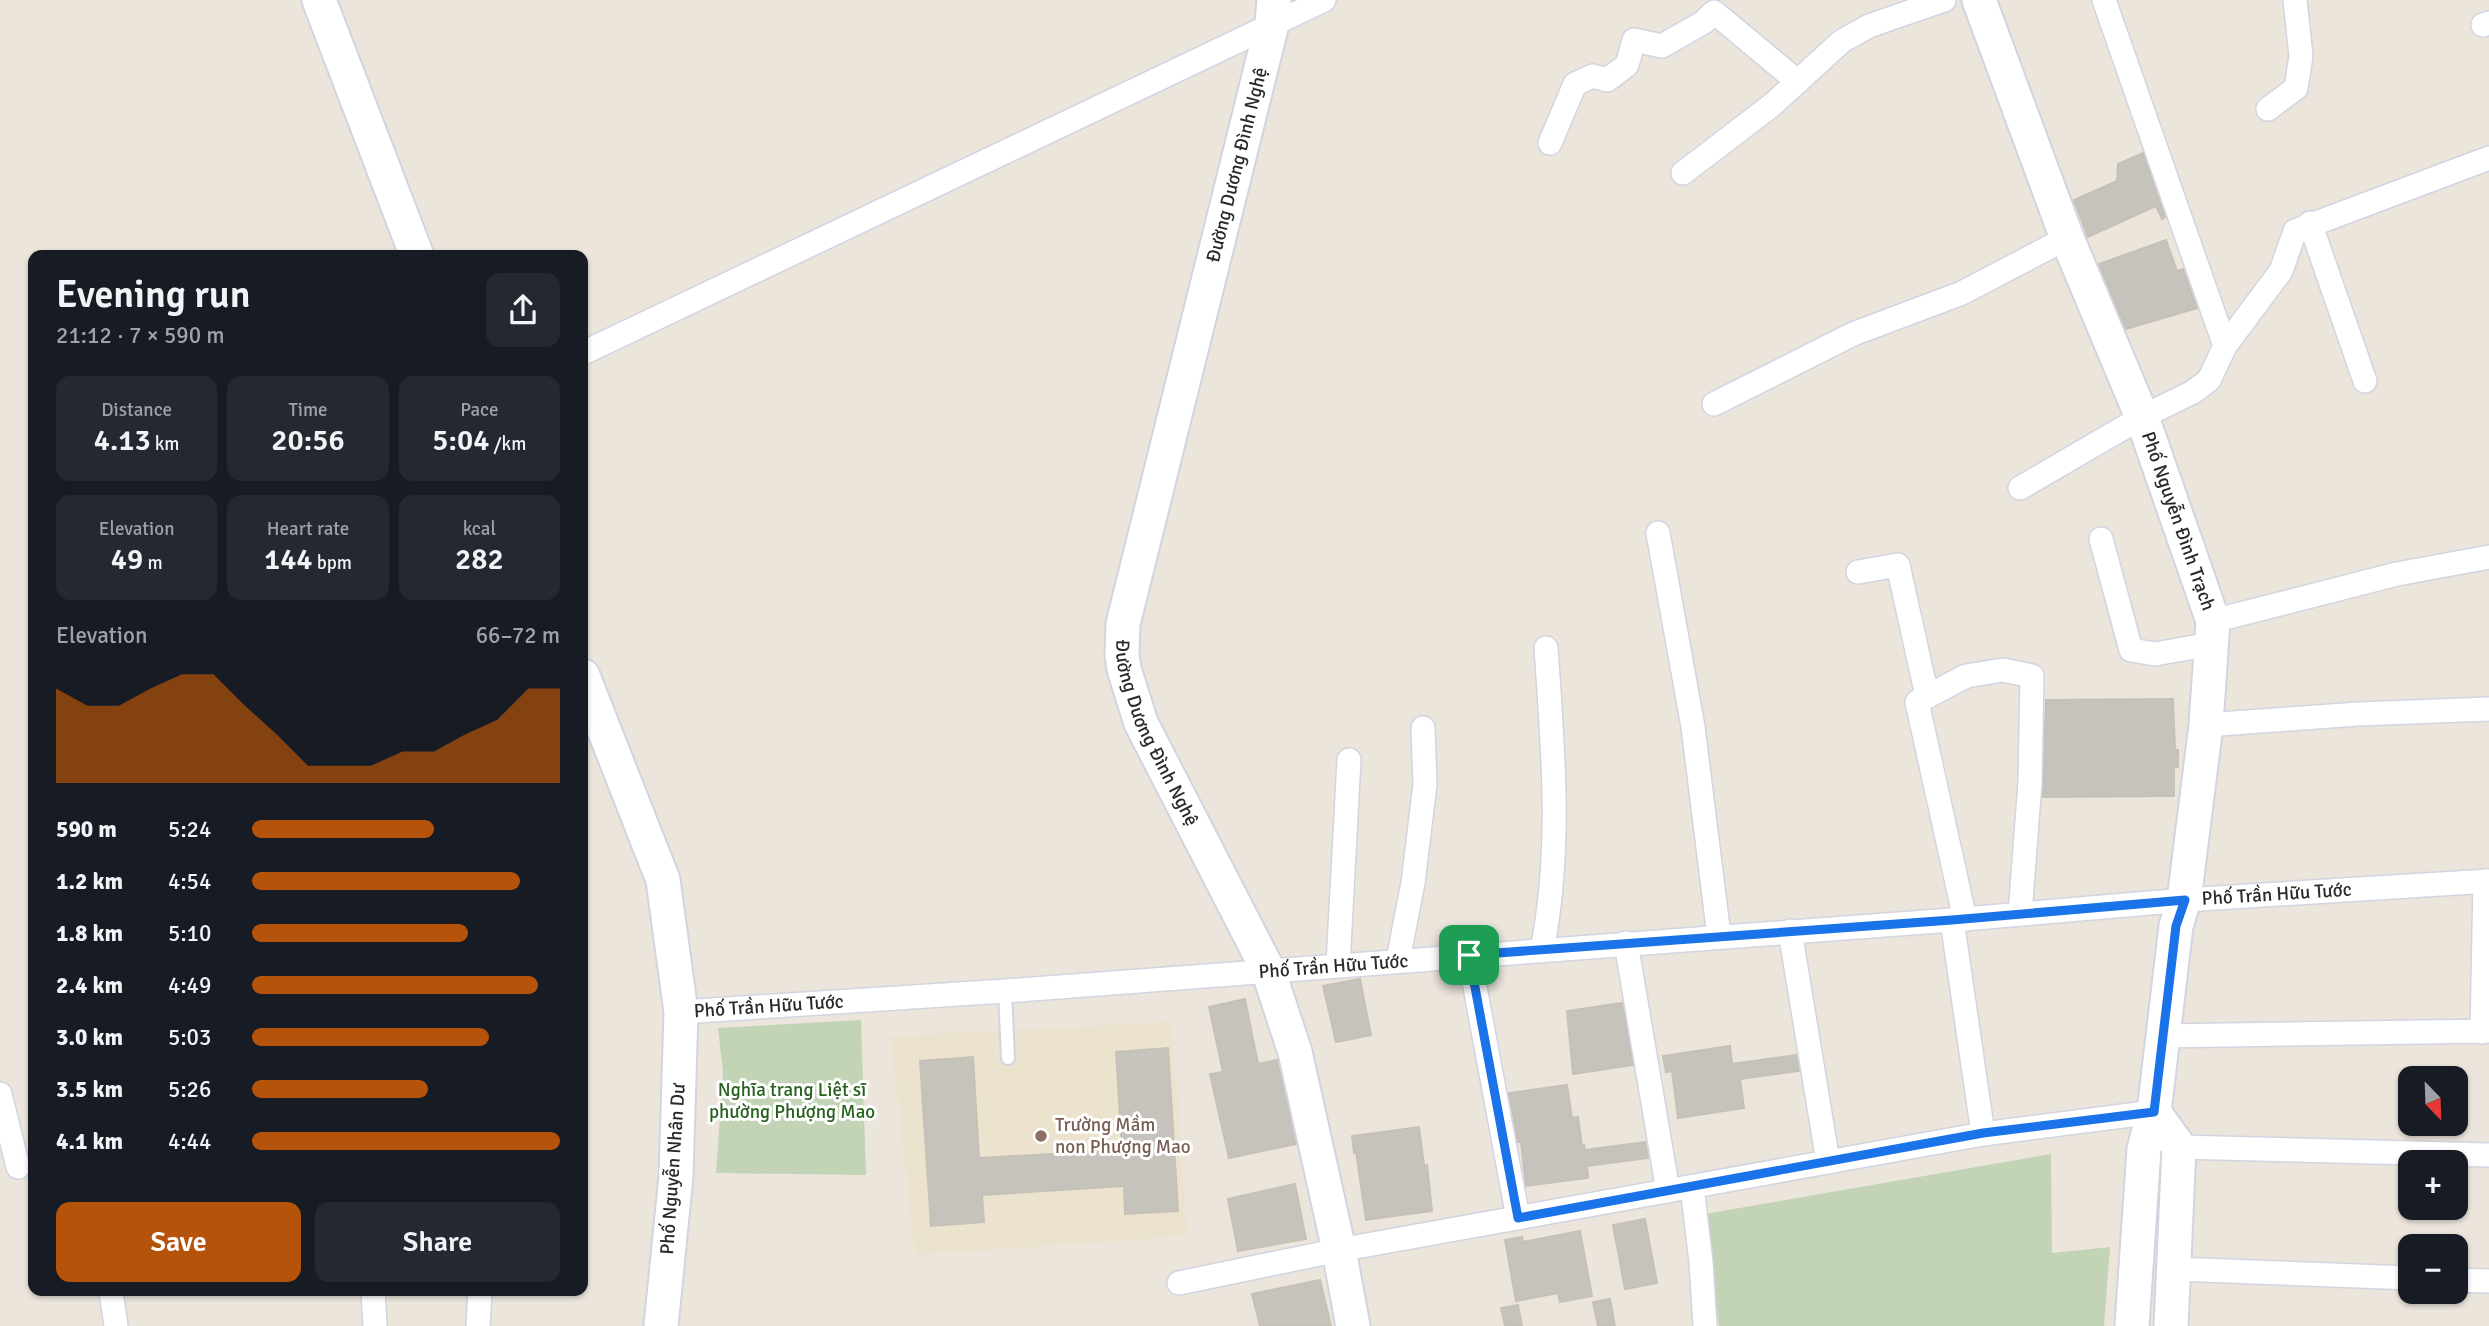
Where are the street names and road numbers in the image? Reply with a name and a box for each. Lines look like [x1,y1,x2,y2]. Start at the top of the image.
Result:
street label: Đường Dương Đình Nghệ [1201,65,1273,265]
street label: Phố Nguyễn Đình Trạch [2136,428,2220,614]
street label: Đường Dương Đình Nghệ [1110,639,1204,830]
street label: Phố Trần Hữu Tước [2201,878,2352,911]
street label: Phố Trần Hữu Tước [1258,949,1409,984]
street label: Phố Trần Hữu Tước [693,989,844,1023]
street label: Phố Nguyễn Nhân Dư [655,1082,691,1255]

